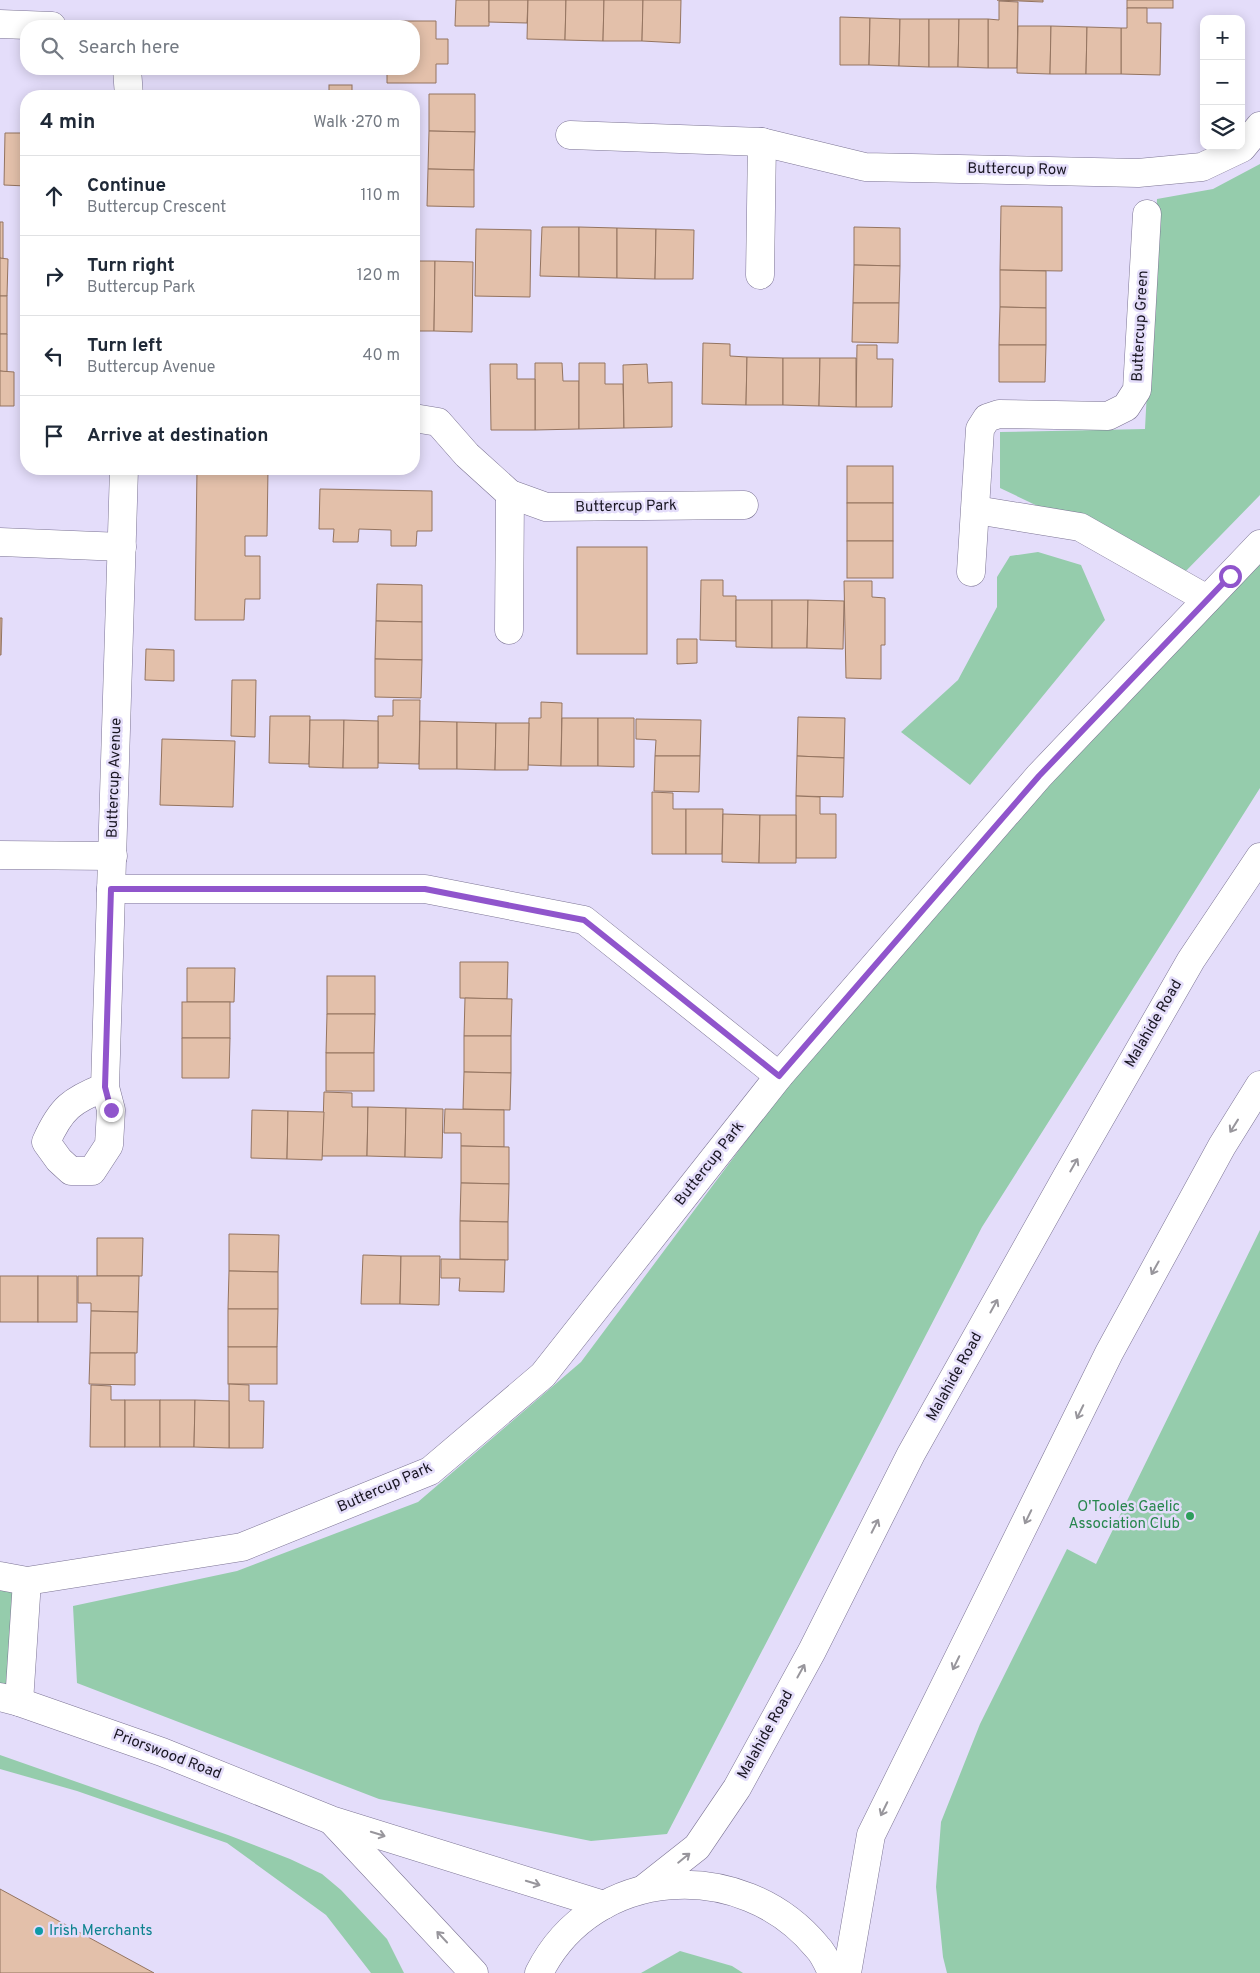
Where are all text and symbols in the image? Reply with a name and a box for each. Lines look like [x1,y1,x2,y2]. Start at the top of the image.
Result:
map controls [1200,15,1245,150]
button: + [1200,15,1245,60]
search box [20,20,420,75]
icon: search [38,34,66,62]
text: Search here [78,36,180,60]
button: − [1200,60,1245,105]
button: layers [1200,105,1245,150]
text: 4 min [40,109,96,136]
text: Walk · 270 m [313,113,400,133]
street label: Buttercup Row [967,160,1067,180]
text: Continue [87,174,166,198]
icon: ahead [40,182,68,210]
text: 110 m [360,186,400,206]
text: Buttercup Crescent [87,198,226,218]
text: Turn right [87,254,175,278]
icon: right [40,262,68,290]
text: 120 m [357,266,400,286]
street label: Buttercup Green [1129,270,1153,382]
text: Buttercup Park [87,278,196,298]
text: Turn left [87,334,163,358]
icon: left [40,342,68,370]
text: 40 m [362,346,400,366]
text: Buttercup Avenue [87,358,215,378]
icon: arrive [40,422,68,450]
text: Arrive at destination [87,424,268,448]
street label: Buttercup Park [575,497,677,517]
route start [1219,565,1242,588]
street label: Buttercup Avenue [103,718,127,838]
street label: Malahide Road [1121,977,1187,1071]
route end [100,1099,123,1122]
street label: Buttercup Park [671,1118,749,1210]
one-way arrow [1229,1119,1239,1133]
one-way arrow [1069,1158,1079,1172]
one-way arrow [1150,1260,1159,1275]
one-way arrow [989,1299,999,1314]
street label: Malahide Road [923,1329,987,1425]
one-way arrow [1075,1404,1084,1419]
street label: Buttercup Park [335,1459,435,1517]
place label: O'Tooles Gaelic Association Club [1068,1498,1180,1534]
one-way arrow [1023,1509,1032,1524]
marker: O'Tooles Gaelic Association Club [1184,1510,1196,1522]
one-way arrow [871,1519,880,1534]
one-way arrow [951,1655,960,1670]
one-way arrow [797,1664,807,1678]
street label: Malahide Road [734,1687,798,1783]
street label: Priorswood Road [110,1726,224,1784]
one-way arrow [879,1801,889,1816]
one-way arrow [369,1829,385,1839]
one-way arrow [677,1853,690,1864]
one-way arrow [524,1878,540,1888]
place label: Irish Merchants [49,1922,152,1941]
marker: Irish Merchants [33,1925,45,1937]
one-way arrow [436,1931,448,1943]

